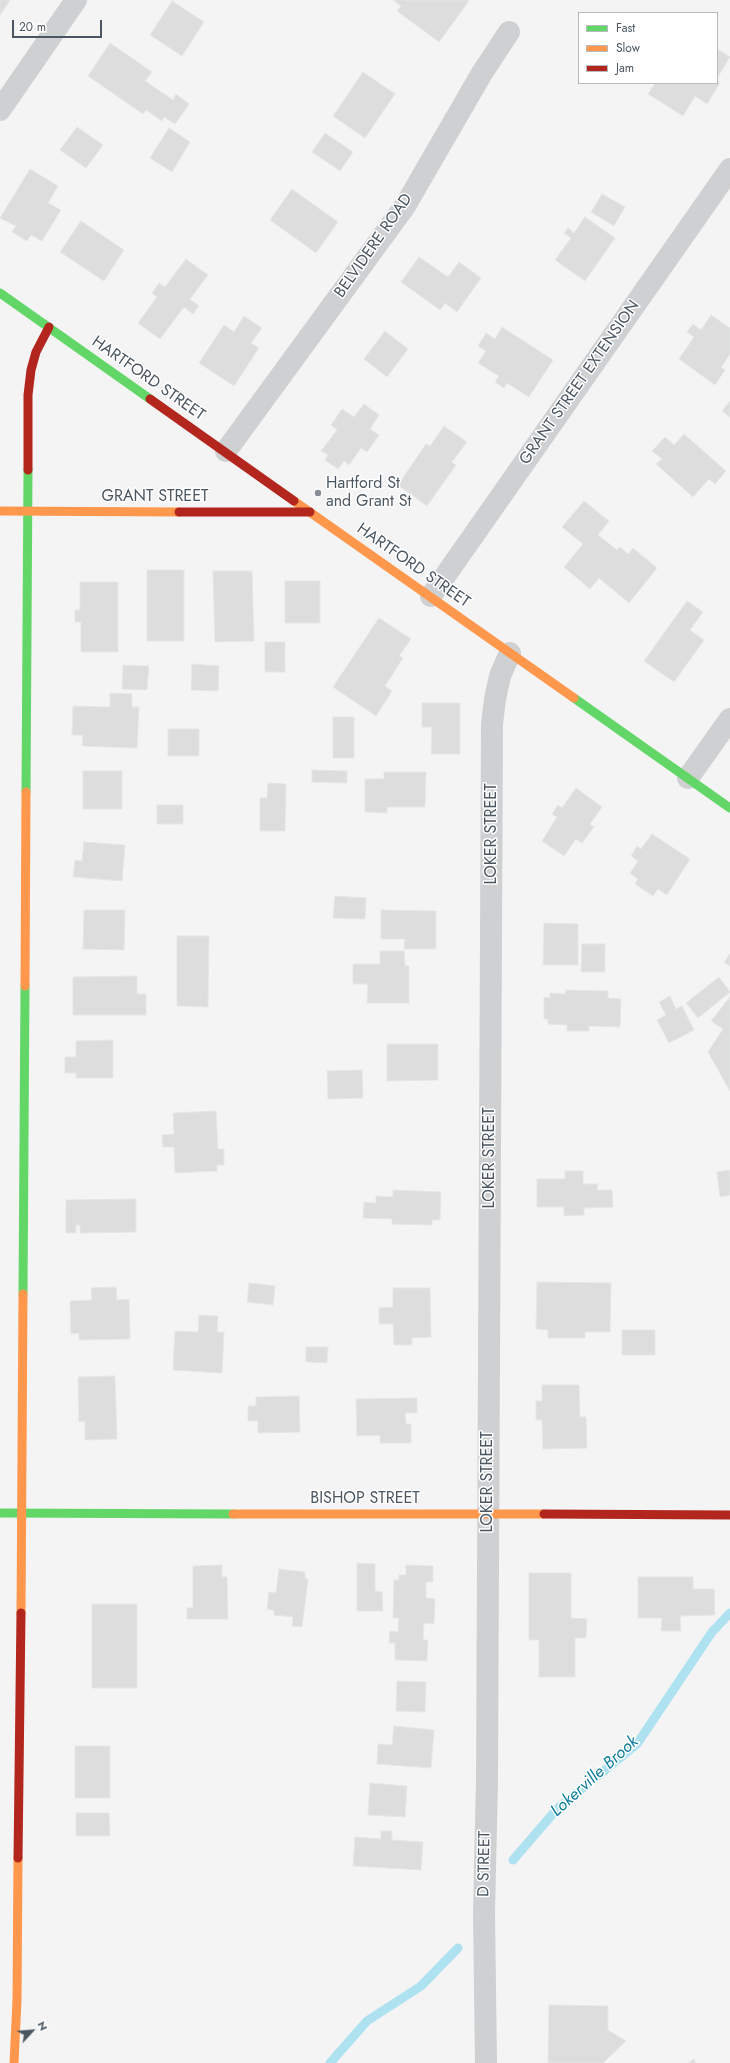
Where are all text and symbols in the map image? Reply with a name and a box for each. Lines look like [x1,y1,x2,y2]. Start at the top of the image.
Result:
scale bar [14,12,104,38]
legend [578,12,718,84]
text: 20 m [19,18,46,36]
text: Fast [616,19,635,37]
text: Slow [616,39,640,57]
text: Jam [616,59,634,77]
street label: BELVIDERE ROAD [331,190,417,302]
street label: GRANT STREET EXTENSION [516,297,644,469]
street label: HARTFORD STREET [88,333,208,425]
place label: Hartford St and Grant St [326,474,411,512]
street label: GRANT STREET [102,487,208,507]
marker: Hartford St and Grant St [313,488,323,498]
street label: HARTFORD STREET [353,520,473,612]
street label: LOKER STREET [482,783,502,885]
street label: LOKER STREET [480,1107,500,1209]
street label: LOKER STREET [478,1431,498,1533]
street label: BISHOP STREET [310,1489,420,1509]
water label: Lokerville Brook [547,1732,643,1822]
street label: D STREET [475,1831,495,1897]
north arrow [12,2011,52,2051]
text: N [34,2018,52,2033]

